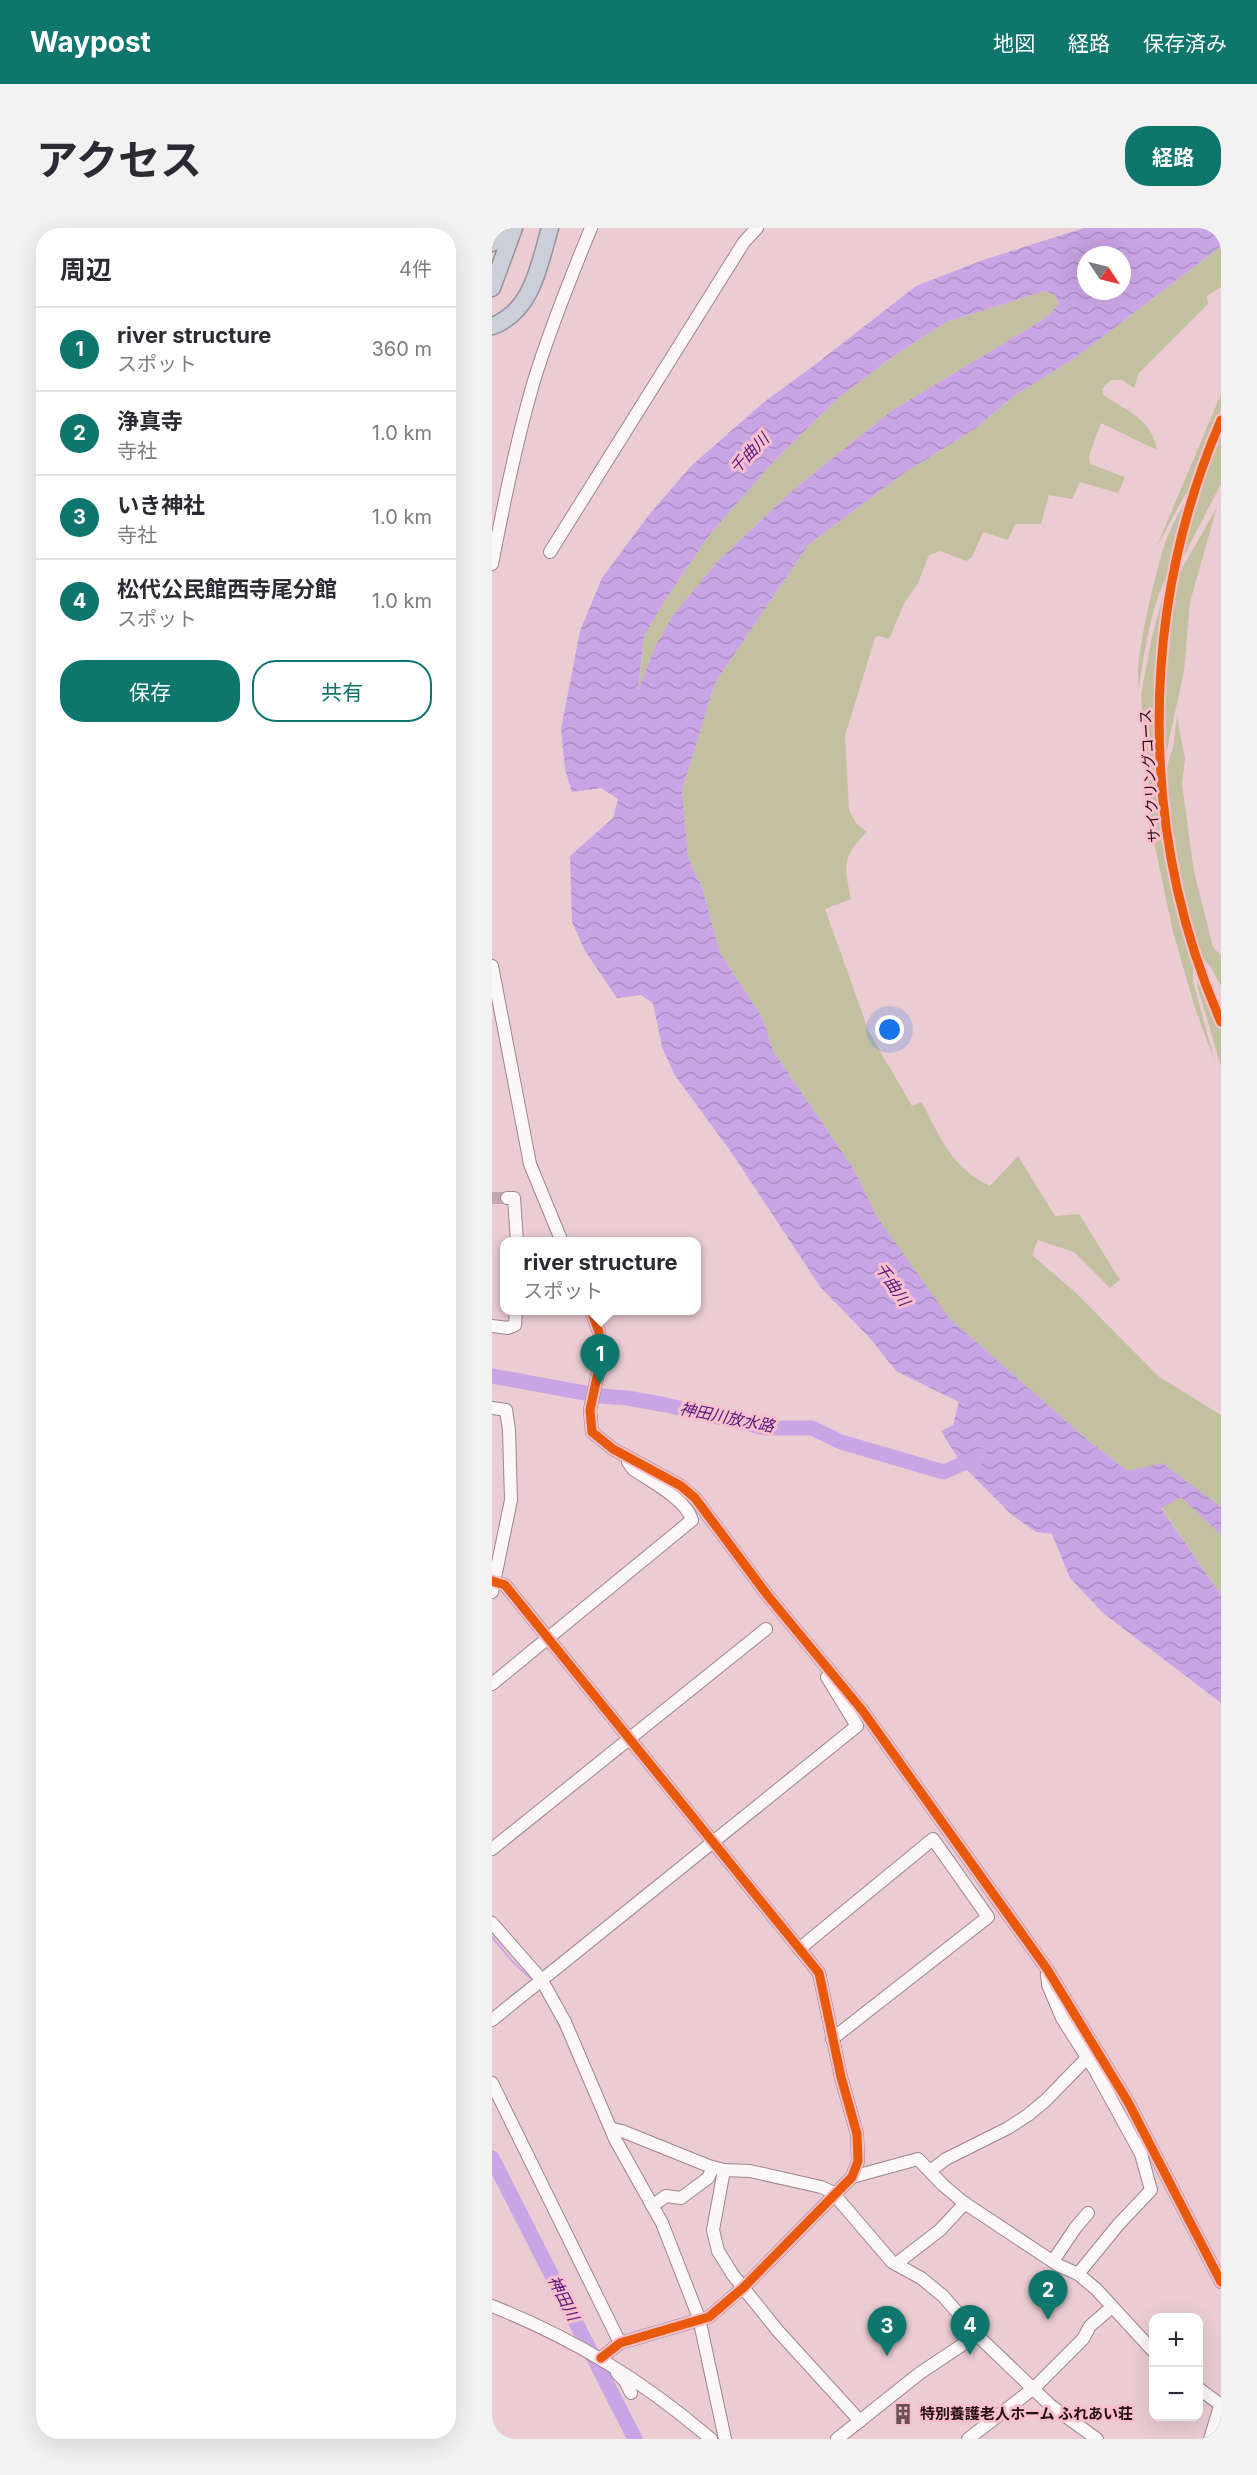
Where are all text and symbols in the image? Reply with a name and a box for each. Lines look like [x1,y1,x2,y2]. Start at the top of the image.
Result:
text: Waypost [30,25,151,59]
text: 地図 [993,31,1035,56]
text: 経路 [1068,31,1110,56]
text: 保存済み [1143,31,1227,56]
button: 経路 [1125,126,1221,186]
text: アクセス [36,134,202,185]
north arrow [1077,246,1131,300]
text: 周辺 [60,254,112,285]
text: 4件 [399,257,432,281]
text: river structure [117,322,271,348]
text: 1 [75,337,84,361]
text: 360 m [371,337,432,361]
text: スポット [117,352,197,376]
text: 浄真寺 [117,408,183,434]
text: 2 [73,421,86,445]
text: 1.0 km [372,421,432,445]
water label: 千曲川 [725,427,774,477]
text: 寺社 [117,439,157,463]
text: いき神社 [117,492,205,518]
text: 3 [73,505,86,529]
text: 1.0 km [372,505,432,529]
text: 寺社 [117,523,157,547]
text: 松代公民館西寺尾分館 [117,576,337,602]
text: 4 [73,589,86,613]
text: 1.0 km [372,589,432,613]
text: スポット [117,607,197,631]
button: 保存 [60,660,240,722]
button: 共有 [252,660,432,722]
street label: サイクリングコース [1135,709,1164,844]
your location [875,1015,904,1044]
popup [500,1237,701,1315]
text: river structure [523,1249,678,1275]
water label: 千曲川 [871,1259,916,1311]
text: スポット [523,1279,603,1303]
pin: 1 [580,1334,620,1384]
water label: 神田川放水路 [678,1398,778,1436]
pin: 2 [1028,2270,1068,2320]
water label: 神田川 [544,2272,585,2326]
pin: 3 [868,2306,906,2356]
pin: 4 [950,2306,990,2355]
map controls [1149,2313,1203,2421]
button: + [1149,2313,1203,2367]
button: − [1149,2367,1203,2421]
building icon: 特別養護老人ホーム ふれあい荘 [891,2402,915,2426]
place label: 特別養護老人ホーム ふれあい荘 [920,2404,1133,2423]

